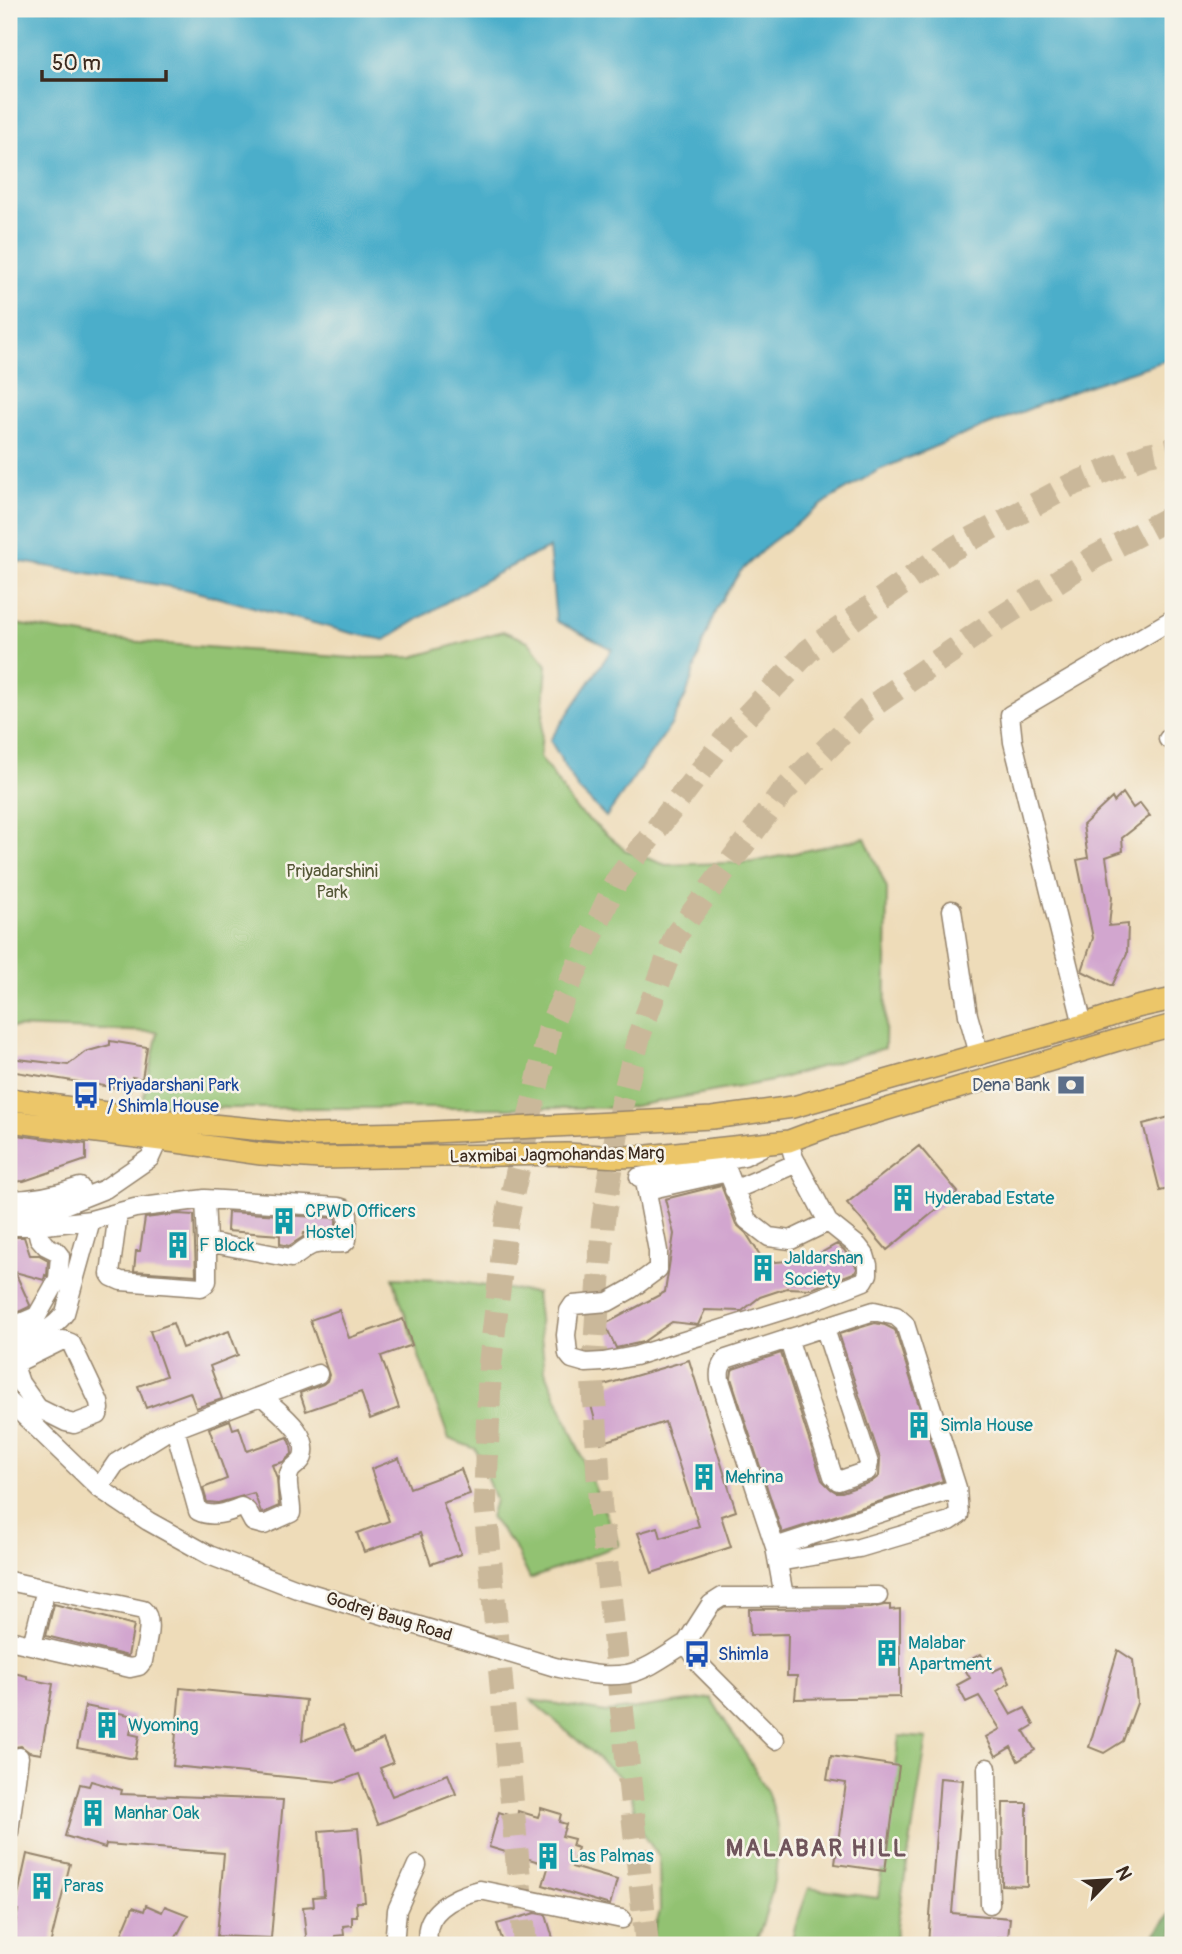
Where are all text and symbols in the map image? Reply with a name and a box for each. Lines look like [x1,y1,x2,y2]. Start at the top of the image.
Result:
scale bar [42,38,166,82]
text: 50 m [52,50,101,77]
park label: Priyadarshini Park [286,860,378,904]
bank icon: Dena Bank [1056,1070,1086,1100]
place label: Priyadarshani Park / Shimla House [107,1074,240,1118]
place label: Dena Bank [972,1074,1050,1097]
bus stop icon: Priyadarshani Park / Shimla House [71,1080,101,1110]
street label: Laxmibai Jagmohandas Marg [449,1142,665,1168]
building icon: Hyderabad Estate [888,1183,918,1213]
place label: Hyderabad Estate [924,1187,1054,1210]
place label: CPWD Officers Hostel [305,1200,416,1244]
building icon: CPWD Officers Hostel [269,1206,299,1236]
building icon: F Block [163,1230,193,1260]
place label: F Block [199,1234,255,1257]
place label: Jaldarshan Society [784,1247,863,1291]
building icon: Jaldarshan Society [748,1253,778,1283]
building icon: Simla House [904,1410,934,1440]
place label: Simla House [940,1414,1033,1437]
building icon: Mehrina [689,1462,719,1492]
place label: Mehrina [725,1466,783,1489]
street label: Godrej Baug Road [323,1587,455,1647]
place label: Malabar Apartment [908,1632,993,1676]
building icon: Malabar Apartment [872,1638,902,1668]
bus stop icon: Shimla [682,1639,712,1669]
place label: Shimla [718,1643,769,1666]
building icon: Wyoming [92,1710,122,1740]
place label: Wyoming [128,1714,198,1737]
building icon: Manhar Oak [78,1798,108,1828]
place label: Manhar Oak [114,1802,200,1825]
district label: MALABAR HILL [726,1834,908,1863]
building icon: Las Palmas [533,1841,563,1871]
place label: Las Palmas [569,1845,654,1868]
north arrow [1074,1846,1144,1916]
text: N [1110,1862,1137,1884]
building icon: Paras [27,1871,57,1901]
place label: Paras [63,1875,103,1898]

